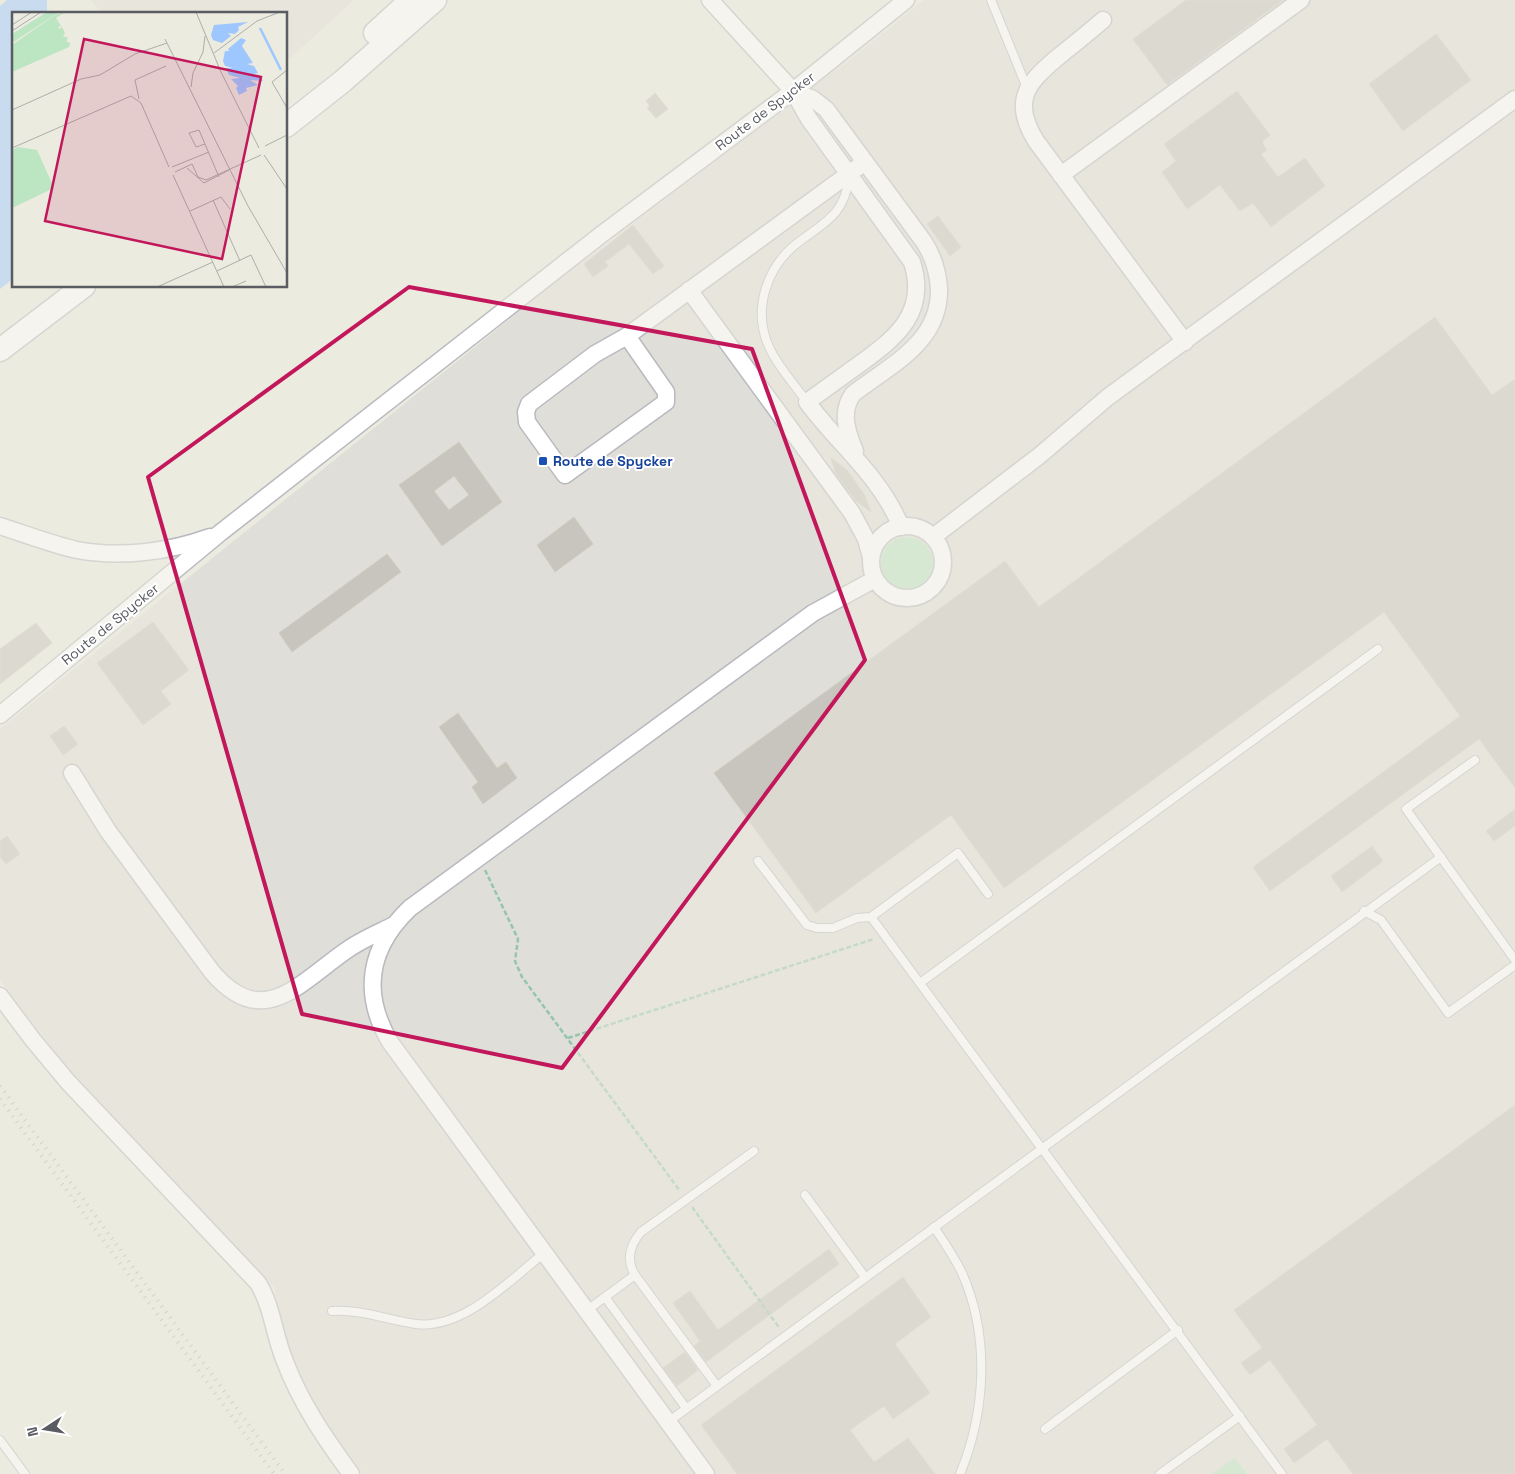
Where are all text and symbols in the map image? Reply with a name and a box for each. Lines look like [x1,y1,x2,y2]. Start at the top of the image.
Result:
inset map [12,12,288,288]
street label: Route de Spycker [712,68,818,154]
place label: Route de Spycker [553,452,673,470]
marker: Route de Spycker [537,455,549,467]
street label: Route de Spycker [58,579,162,669]
north arrow [20,1404,70,1454]
text: N [23,1425,42,1438]

